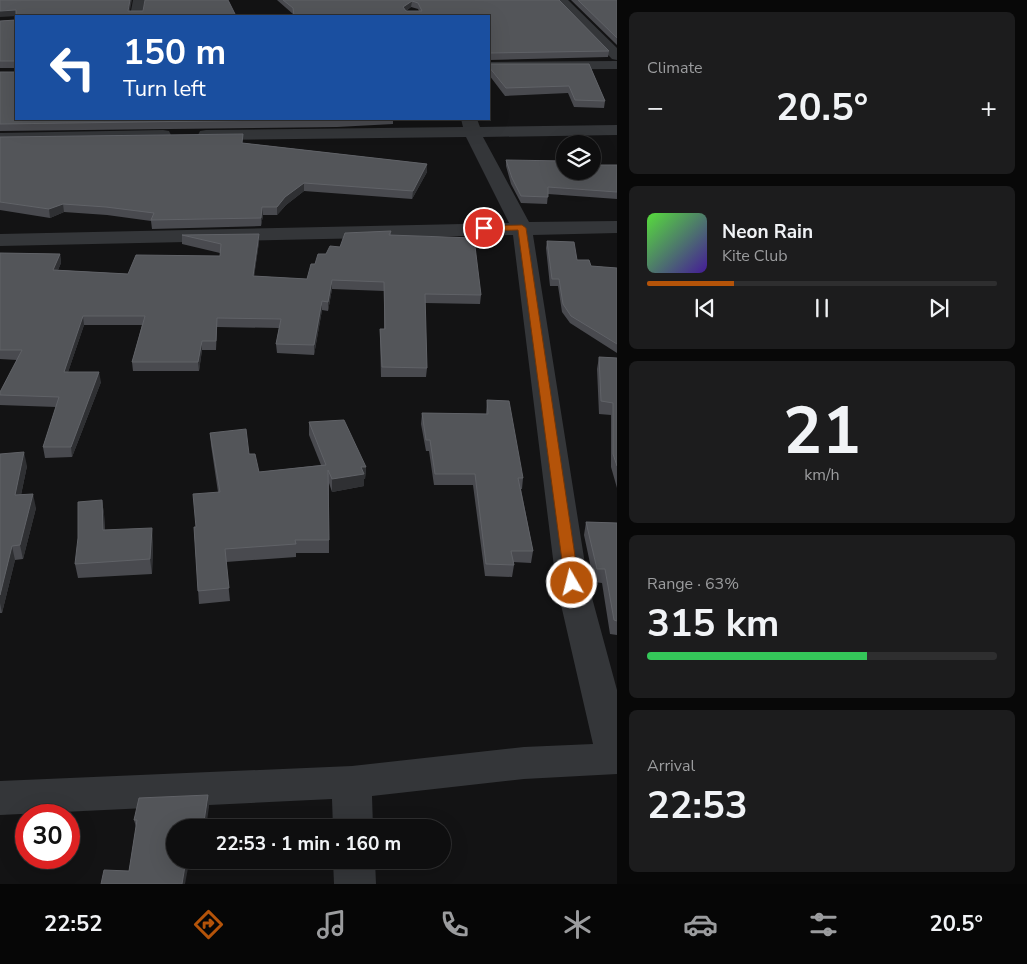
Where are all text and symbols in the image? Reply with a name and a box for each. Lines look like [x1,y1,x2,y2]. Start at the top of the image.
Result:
text: 150 m [123,29,226,76]
icon: left [40,35,105,100]
text: Climate [647,57,702,79]
text: Turn left [123,74,206,104]
text: 20.5° [776,82,868,133]
text: − [647,89,664,127]
text: + [980,89,997,127]
map controls [556,135,601,180]
button: layers [556,135,601,180]
pin [463,207,505,249]
icon: arrive [470,214,498,242]
text: Neon Rain [722,219,813,245]
text: Kite Club [722,245,788,267]
icon: previous [691,294,719,322]
icon: pause [808,294,836,322]
icon: next [925,294,953,322]
text: 21 [783,387,861,476]
text: km/h [804,464,840,486]
position arrow [545,556,597,608]
text: Range · 63% [647,573,739,595]
text: 315 km [647,598,779,649]
text: Arrival [647,755,695,777]
text: 22:53 [647,780,748,831]
speed limit sign: 30 [15,804,80,869]
text: 22:53 · 1 min · 160 m [216,831,401,857]
icon: directions [191,907,226,942]
icon: music [314,907,349,942]
icon: phone [437,907,472,942]
icon: climate [560,907,595,942]
icon: car [683,907,718,942]
icon: filters [806,907,841,942]
text: 22:52 [44,909,102,939]
text: 20.5° [929,909,983,939]

